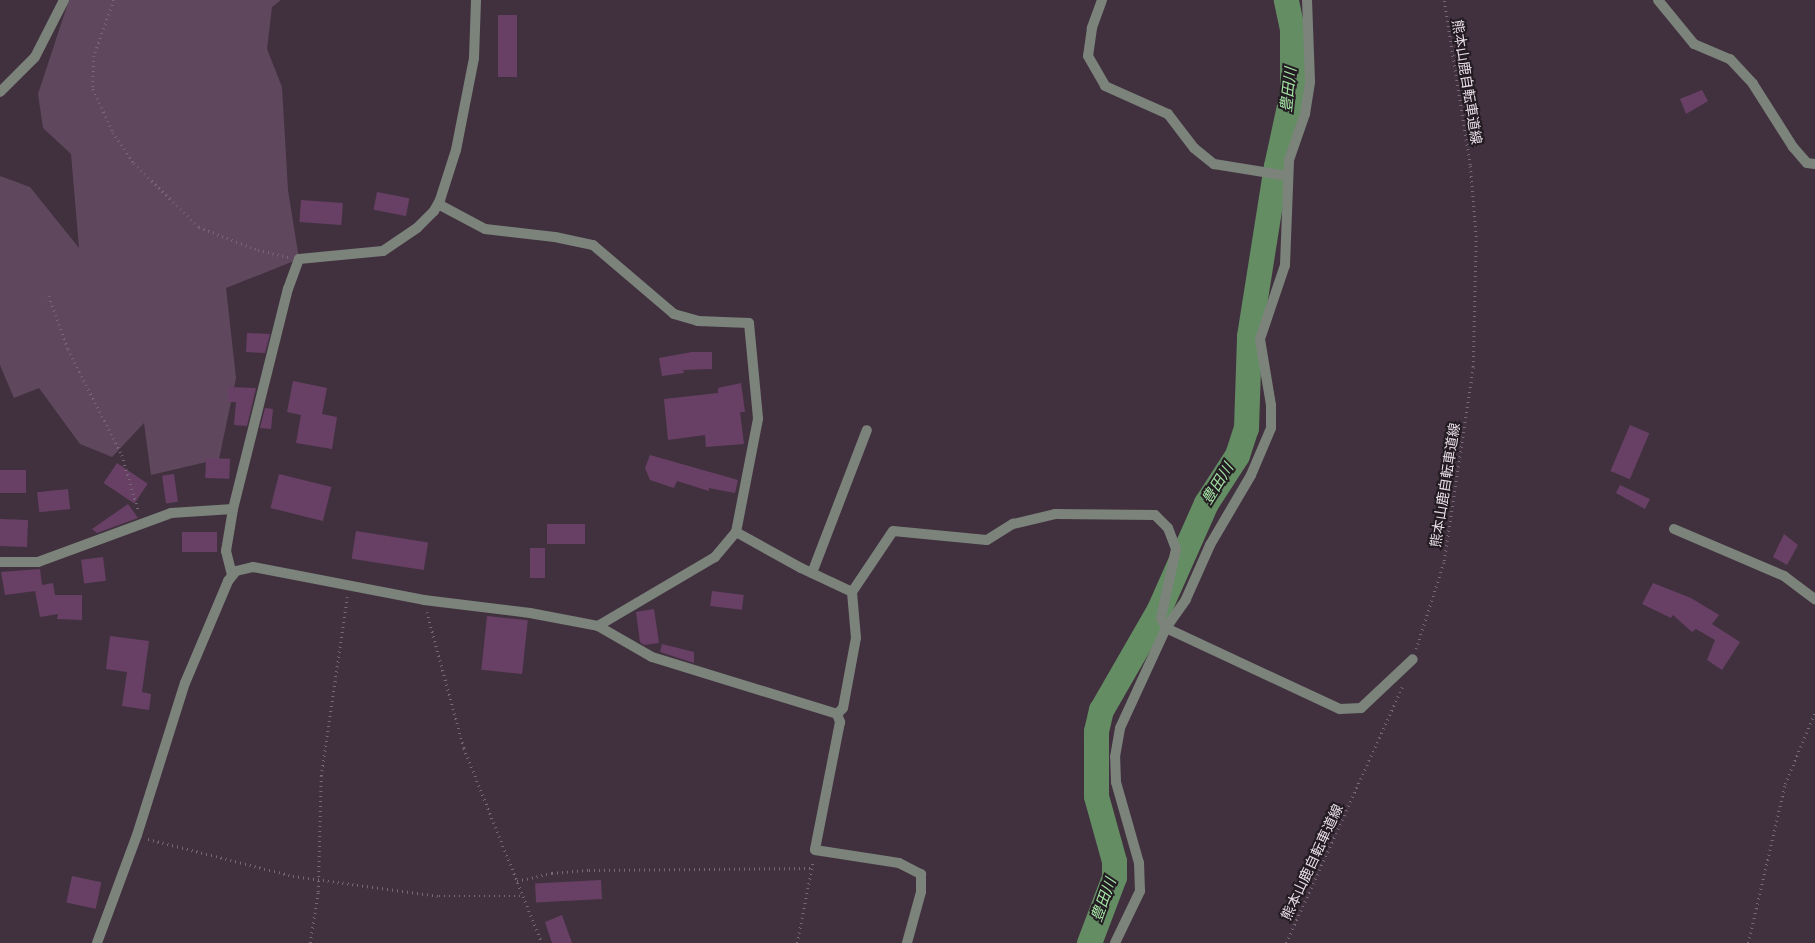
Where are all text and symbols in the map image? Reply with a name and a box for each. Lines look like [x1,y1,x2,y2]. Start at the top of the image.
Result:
street label: 熊本山鹿自転車道線 [1449,18,1485,146]
water label: 豊田川 [1278,67,1300,113]
street label: 熊本山鹿自転車道線 [1427,421,1463,549]
water label: 豊田川 [1198,460,1238,508]
street label: 熊本山鹿自転車道線 [1278,801,1346,923]
water label: 豊田川 [1088,876,1120,924]

